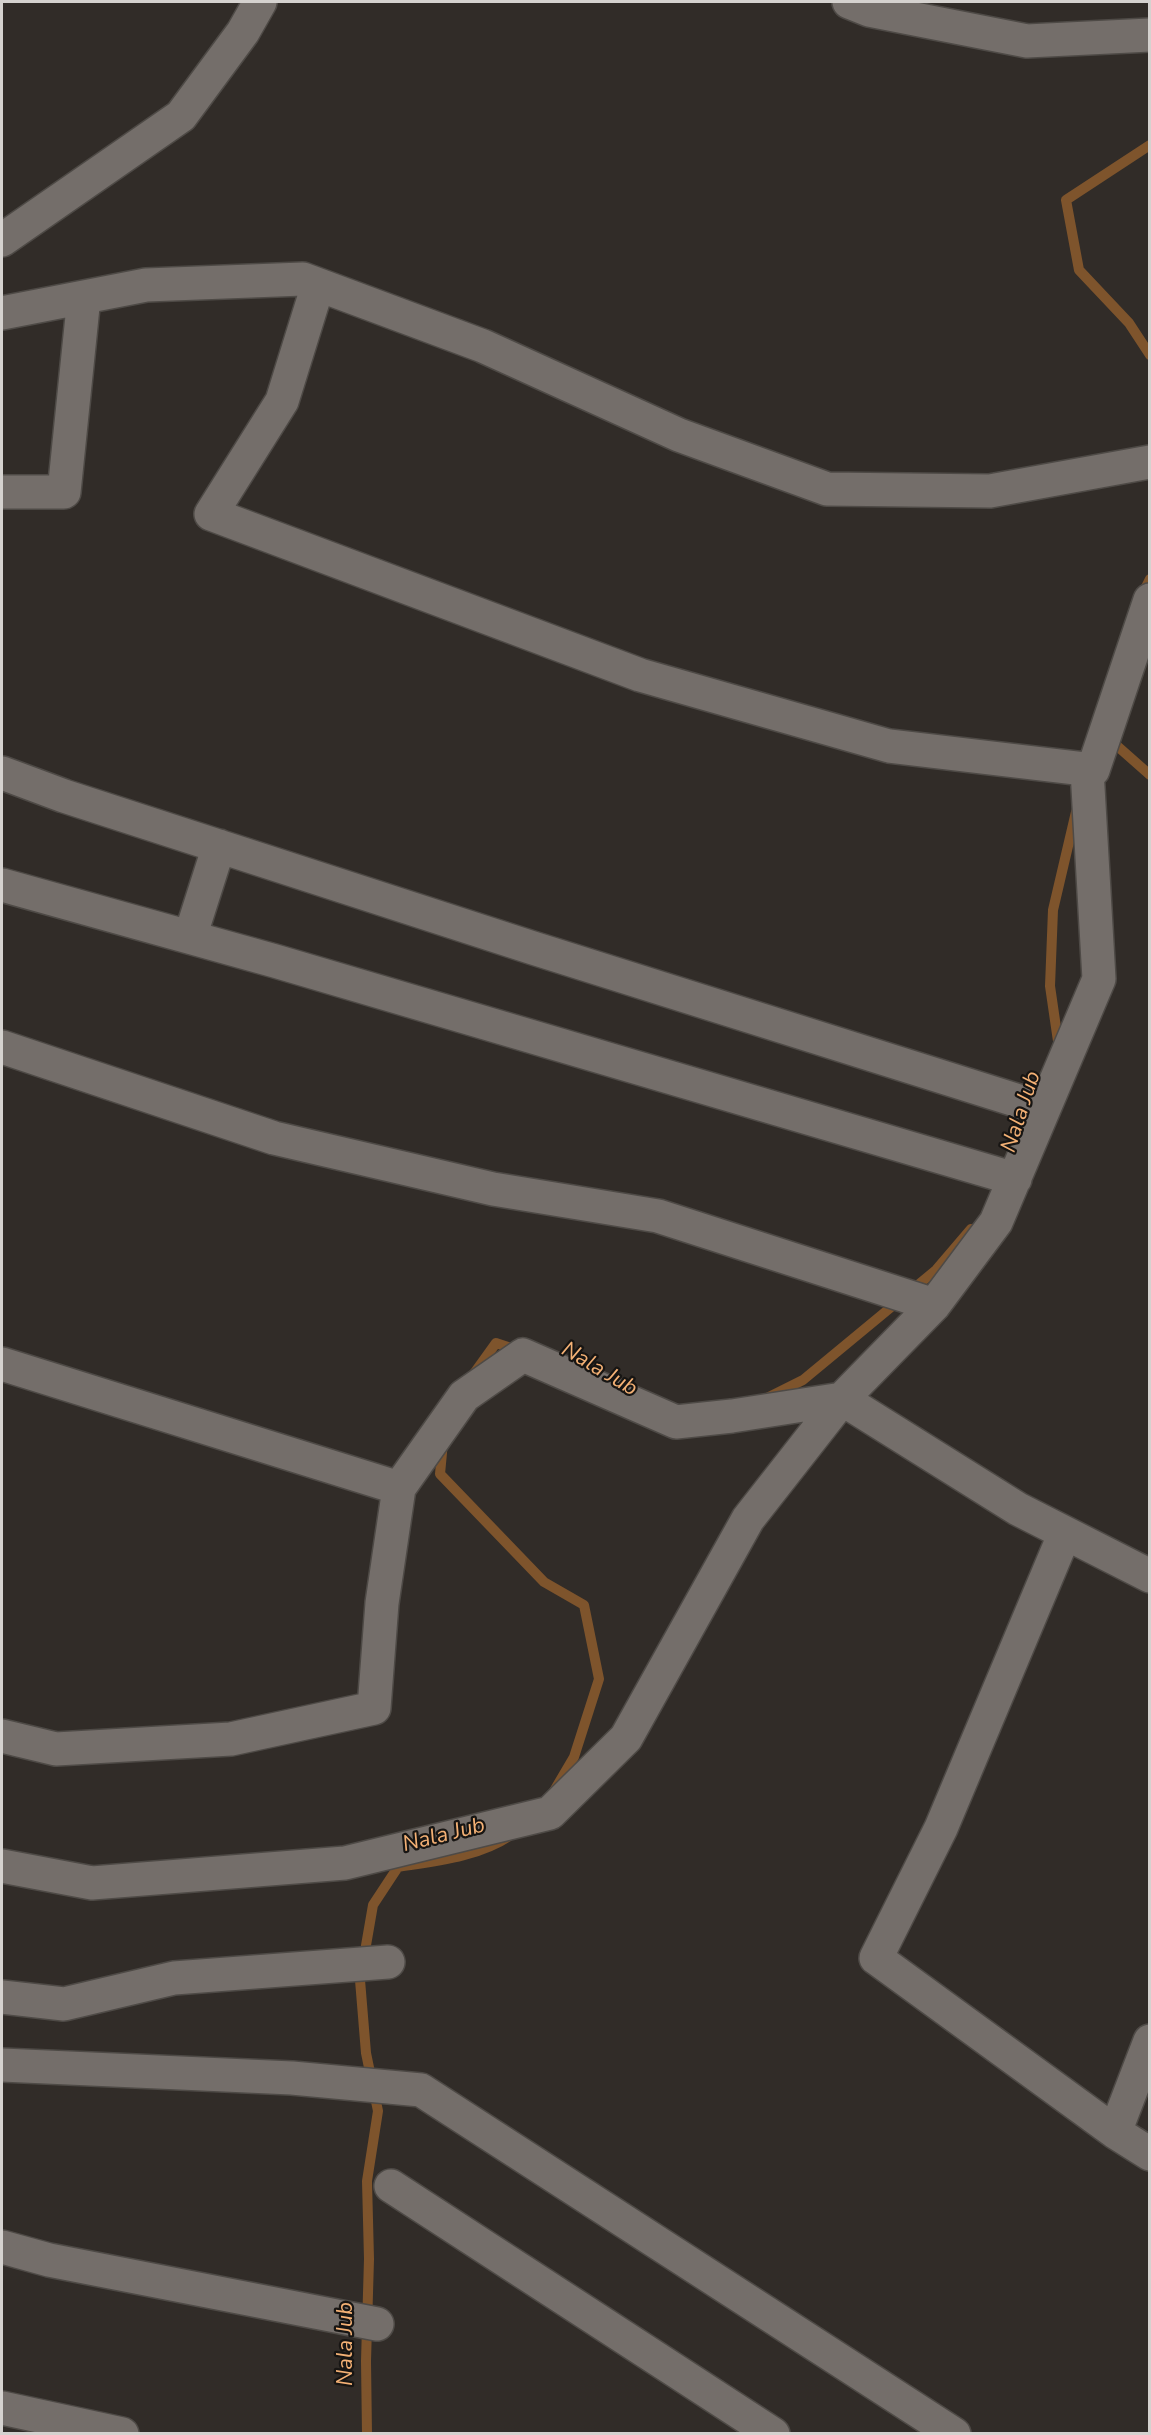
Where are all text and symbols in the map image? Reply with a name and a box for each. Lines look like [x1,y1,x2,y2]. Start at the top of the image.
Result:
water label: Nala Jub [996,1068,1048,1156]
water label: Nala Jub [556,1337,642,1403]
water label: Nala Jub [400,1813,488,1859]
water label: Nala Jub [334,2302,360,2386]

